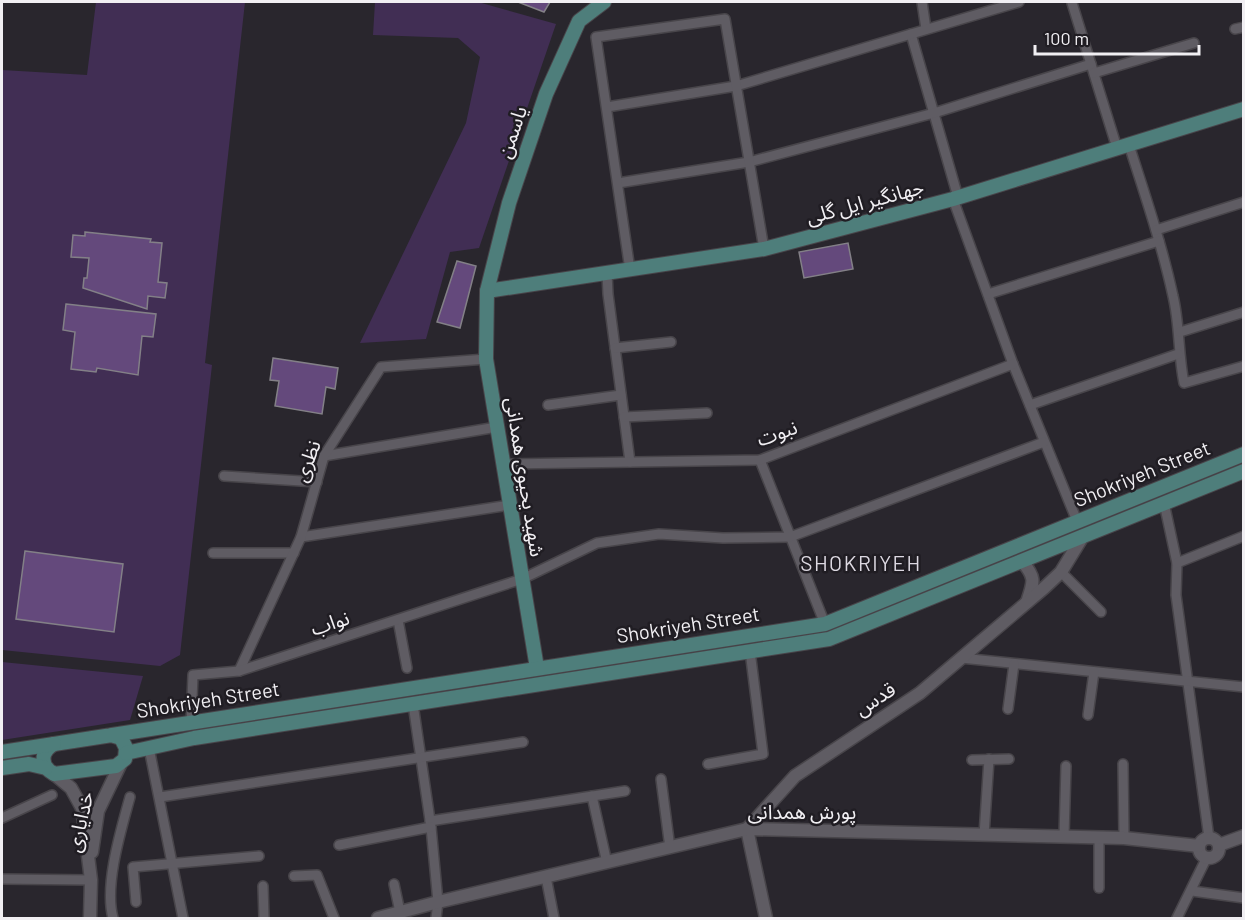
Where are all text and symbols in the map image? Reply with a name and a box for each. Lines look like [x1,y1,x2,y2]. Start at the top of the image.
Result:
scale bar [1035,18,1198,56]
text: 100 m [1044,27,1089,49]
street label: یاسمن [491,102,532,161]
street label: جهانگیر ایل گلی [803,174,927,229]
street label: شهید یحیوی همدانی [501,395,550,559]
street label: نبوت [753,414,801,451]
street label: Shokriyeh Street [1070,435,1213,511]
street label: نظری [287,436,326,485]
district label: SHOKRIYEH [800,550,922,575]
street label: Shokriyeh Street [615,601,761,647]
street label: نواب [307,605,352,641]
street label: Shokriyeh Street [135,676,281,722]
street label: قدس [850,676,900,721]
street label: خدایاری [60,789,99,855]
street label: پورش همدانی [748,799,856,825]

